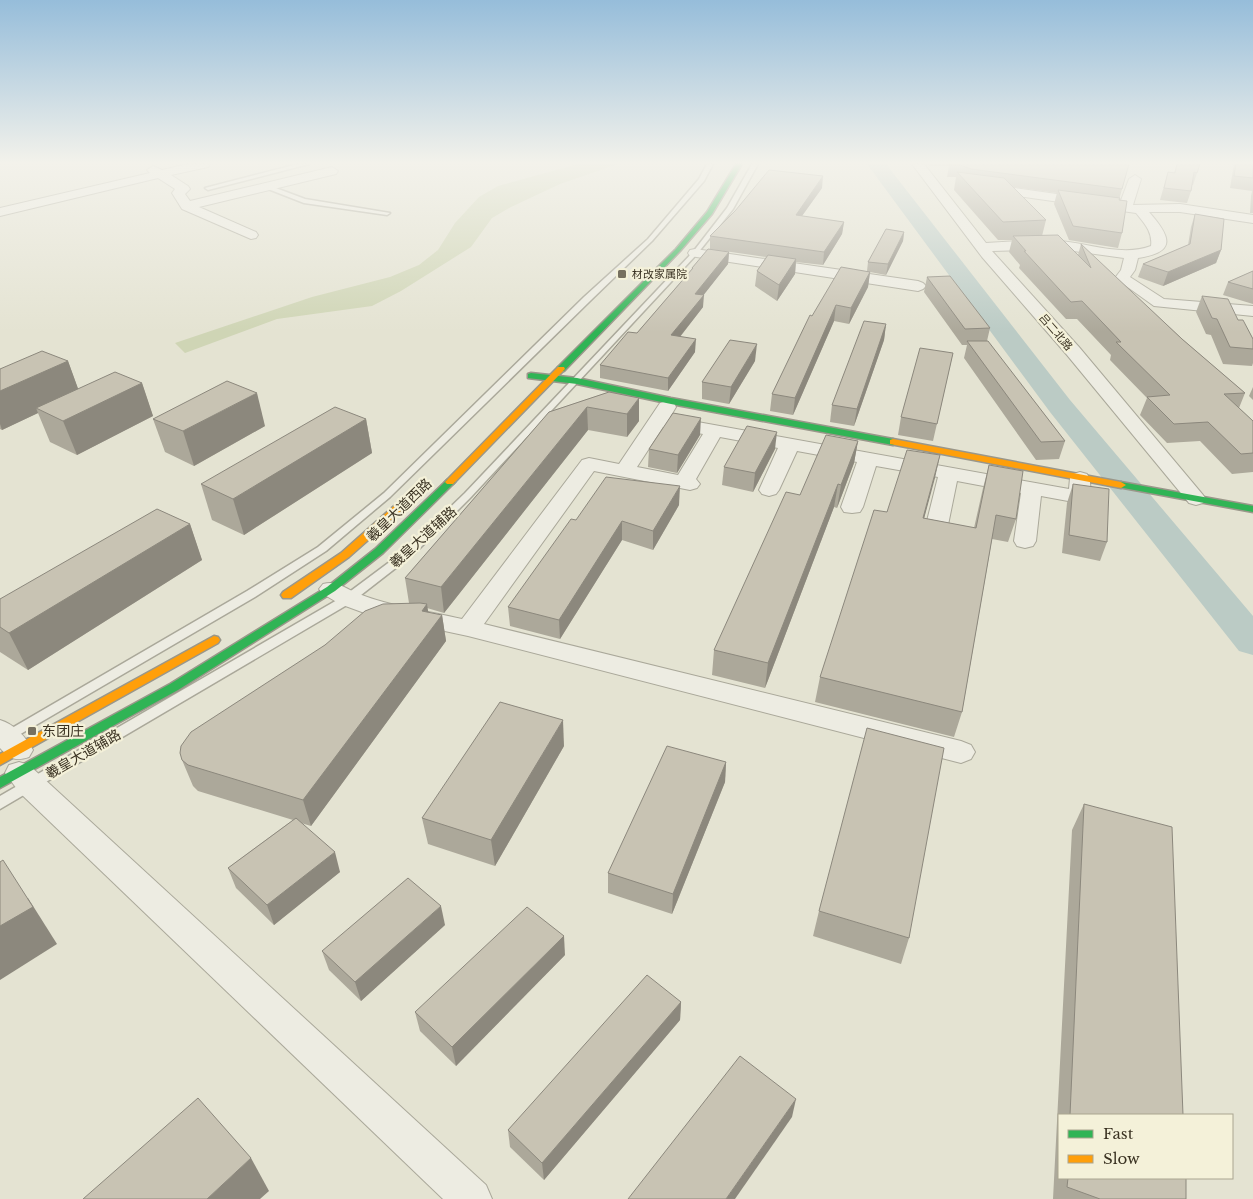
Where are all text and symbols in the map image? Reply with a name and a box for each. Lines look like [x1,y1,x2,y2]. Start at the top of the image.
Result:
place label: 材改家属院 [632,267,687,281]
marker: 材改家属院 [616,268,628,280]
street label: 吕二北路 [1036,311,1076,353]
street label: 羲皇大道西路 [363,474,435,546]
street label: 羲皇大道辅路 [386,502,460,572]
place label: 东团庄 [42,722,84,740]
marker: 东团庄 [26,725,38,737]
street label: 羲皇大道辅路 [42,725,124,783]
legend [1058,1114,1233,1179]
text: Fast [1103,1124,1134,1143]
text: Slow [1103,1149,1140,1168]

